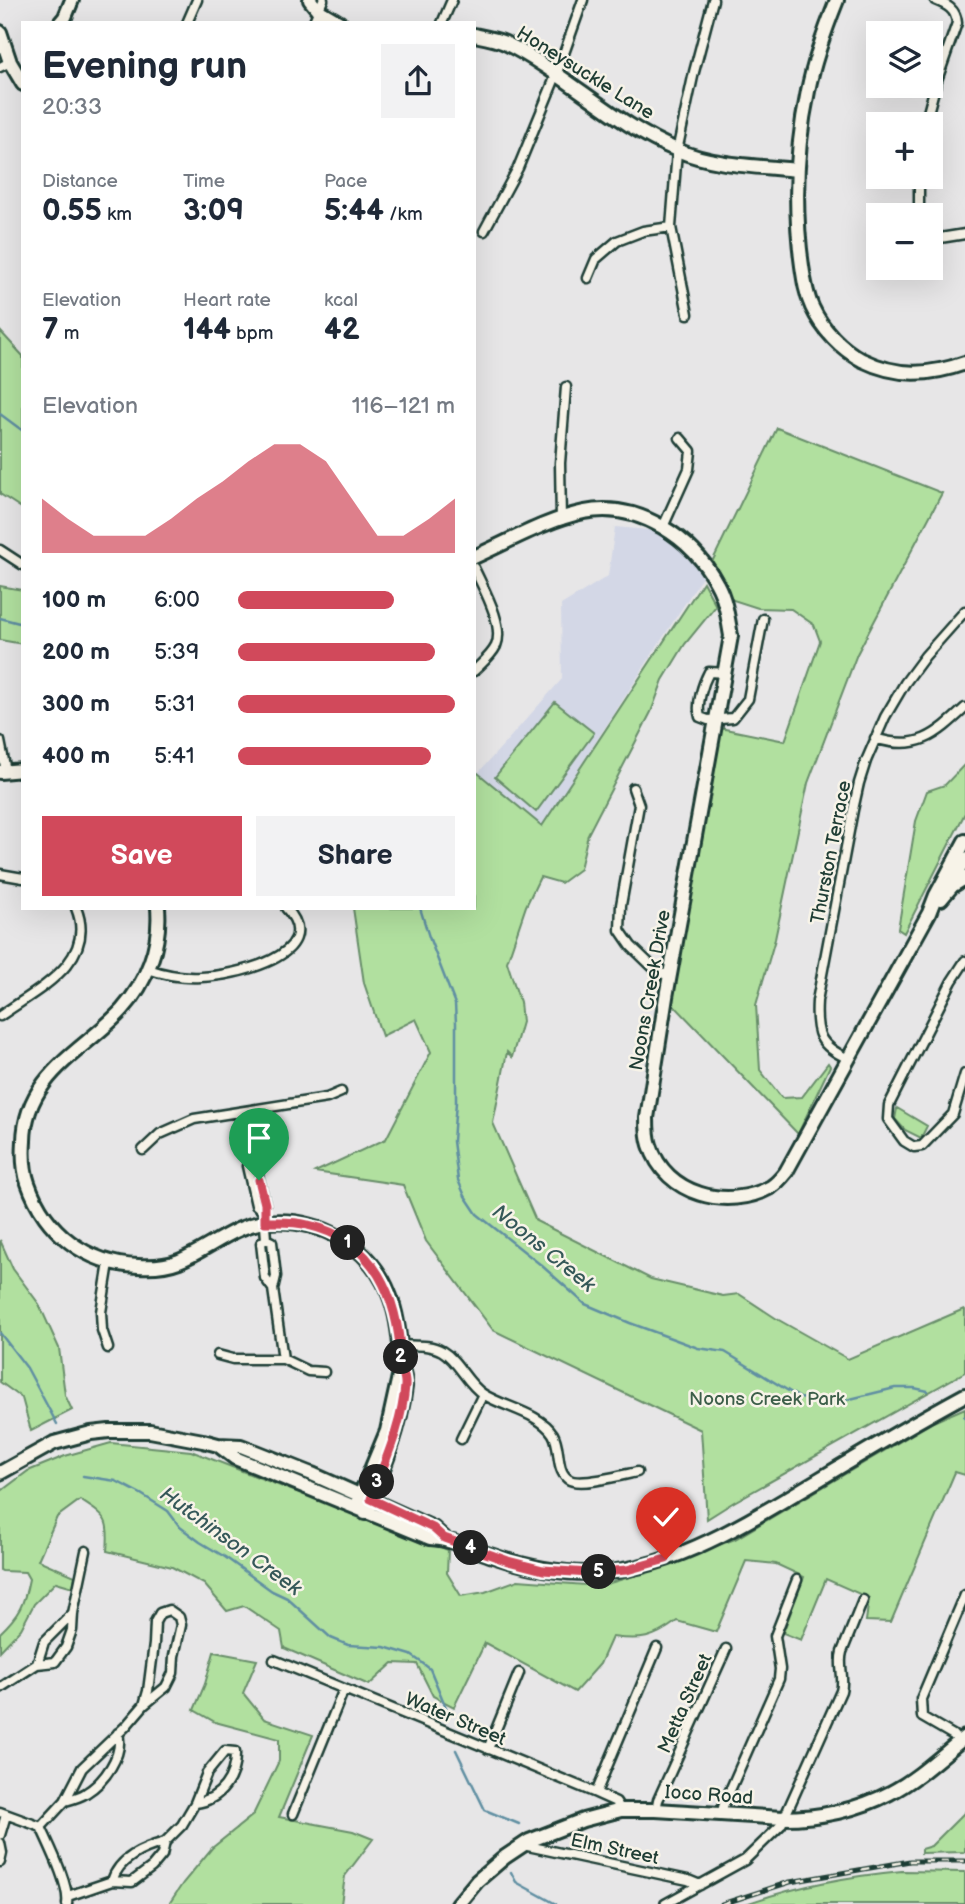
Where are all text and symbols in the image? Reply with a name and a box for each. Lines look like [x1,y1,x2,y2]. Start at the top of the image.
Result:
map controls [866,21,943,280]
button: layers [866,21,943,98]
street label: Honeysuckle Lane [512,22,658,125]
text: Evening run [42,44,247,89]
button: share [381,44,455,118]
text: 20:33 [42,93,102,121]
button: + [866,112,943,189]
text: Distance [42,170,118,193]
text: Time [183,170,225,193]
text: Pace [324,170,367,193]
text: 0.55 [42,193,102,229]
text: 3:09 [183,193,244,229]
text: 5:44 [324,193,384,229]
text: km [102,203,132,226]
text: /km [384,203,423,226]
button: − [866,203,943,280]
text: Elevation [42,289,121,312]
text: Heart rate [183,289,271,312]
text: kcal [324,289,358,312]
text: 7 [42,312,59,348]
text: 144 [183,312,231,348]
text: 42 [324,312,360,348]
text: m [59,322,79,345]
text: bpm [231,322,274,345]
text: Elevation [42,392,138,420]
text: 116–121 m [352,392,455,420]
text: 100 m [42,586,106,614]
text: 6:00 [154,586,200,614]
text: 200 m [42,638,110,666]
text: 5:39 [154,638,199,666]
text: 300 m [42,690,110,718]
text: 5:31 [154,690,195,718]
text: 400 m [42,742,110,770]
text: 5:41 [154,742,195,770]
street label: Thurston Terrace [806,779,857,926]
button: Save [42,816,242,896]
button: Share [256,816,455,896]
street label: Noons Creek Drive [625,908,676,1072]
pin [229,1108,289,1180]
icon: arrive [240,1119,278,1157]
water label: Noons Creek [487,1199,601,1298]
pin: 1 [330,1226,366,1260]
text: 1 [344,1231,352,1254]
pin: 2 [384,1340,418,1374]
text: 2 [395,1345,406,1368]
park label: Noons Creek Park [689,1388,846,1411]
pin: 3 [360,1464,394,1500]
text: 3 [371,1470,382,1493]
water label: Hutchinson Creek [155,1482,307,1602]
pin [636,1487,696,1559]
icon: check [647,1498,685,1536]
pin: 4 [454,1530,489,1566]
text: 4 [465,1536,476,1559]
pin: 5 [582,1554,616,1590]
text: 5 [593,1560,604,1583]
street label: Metta Street [653,1650,718,1757]
street label: Water Street [402,1688,509,1751]
street label: Ioco Road [664,1781,754,1810]
street label: Elm Street [569,1829,661,1870]

